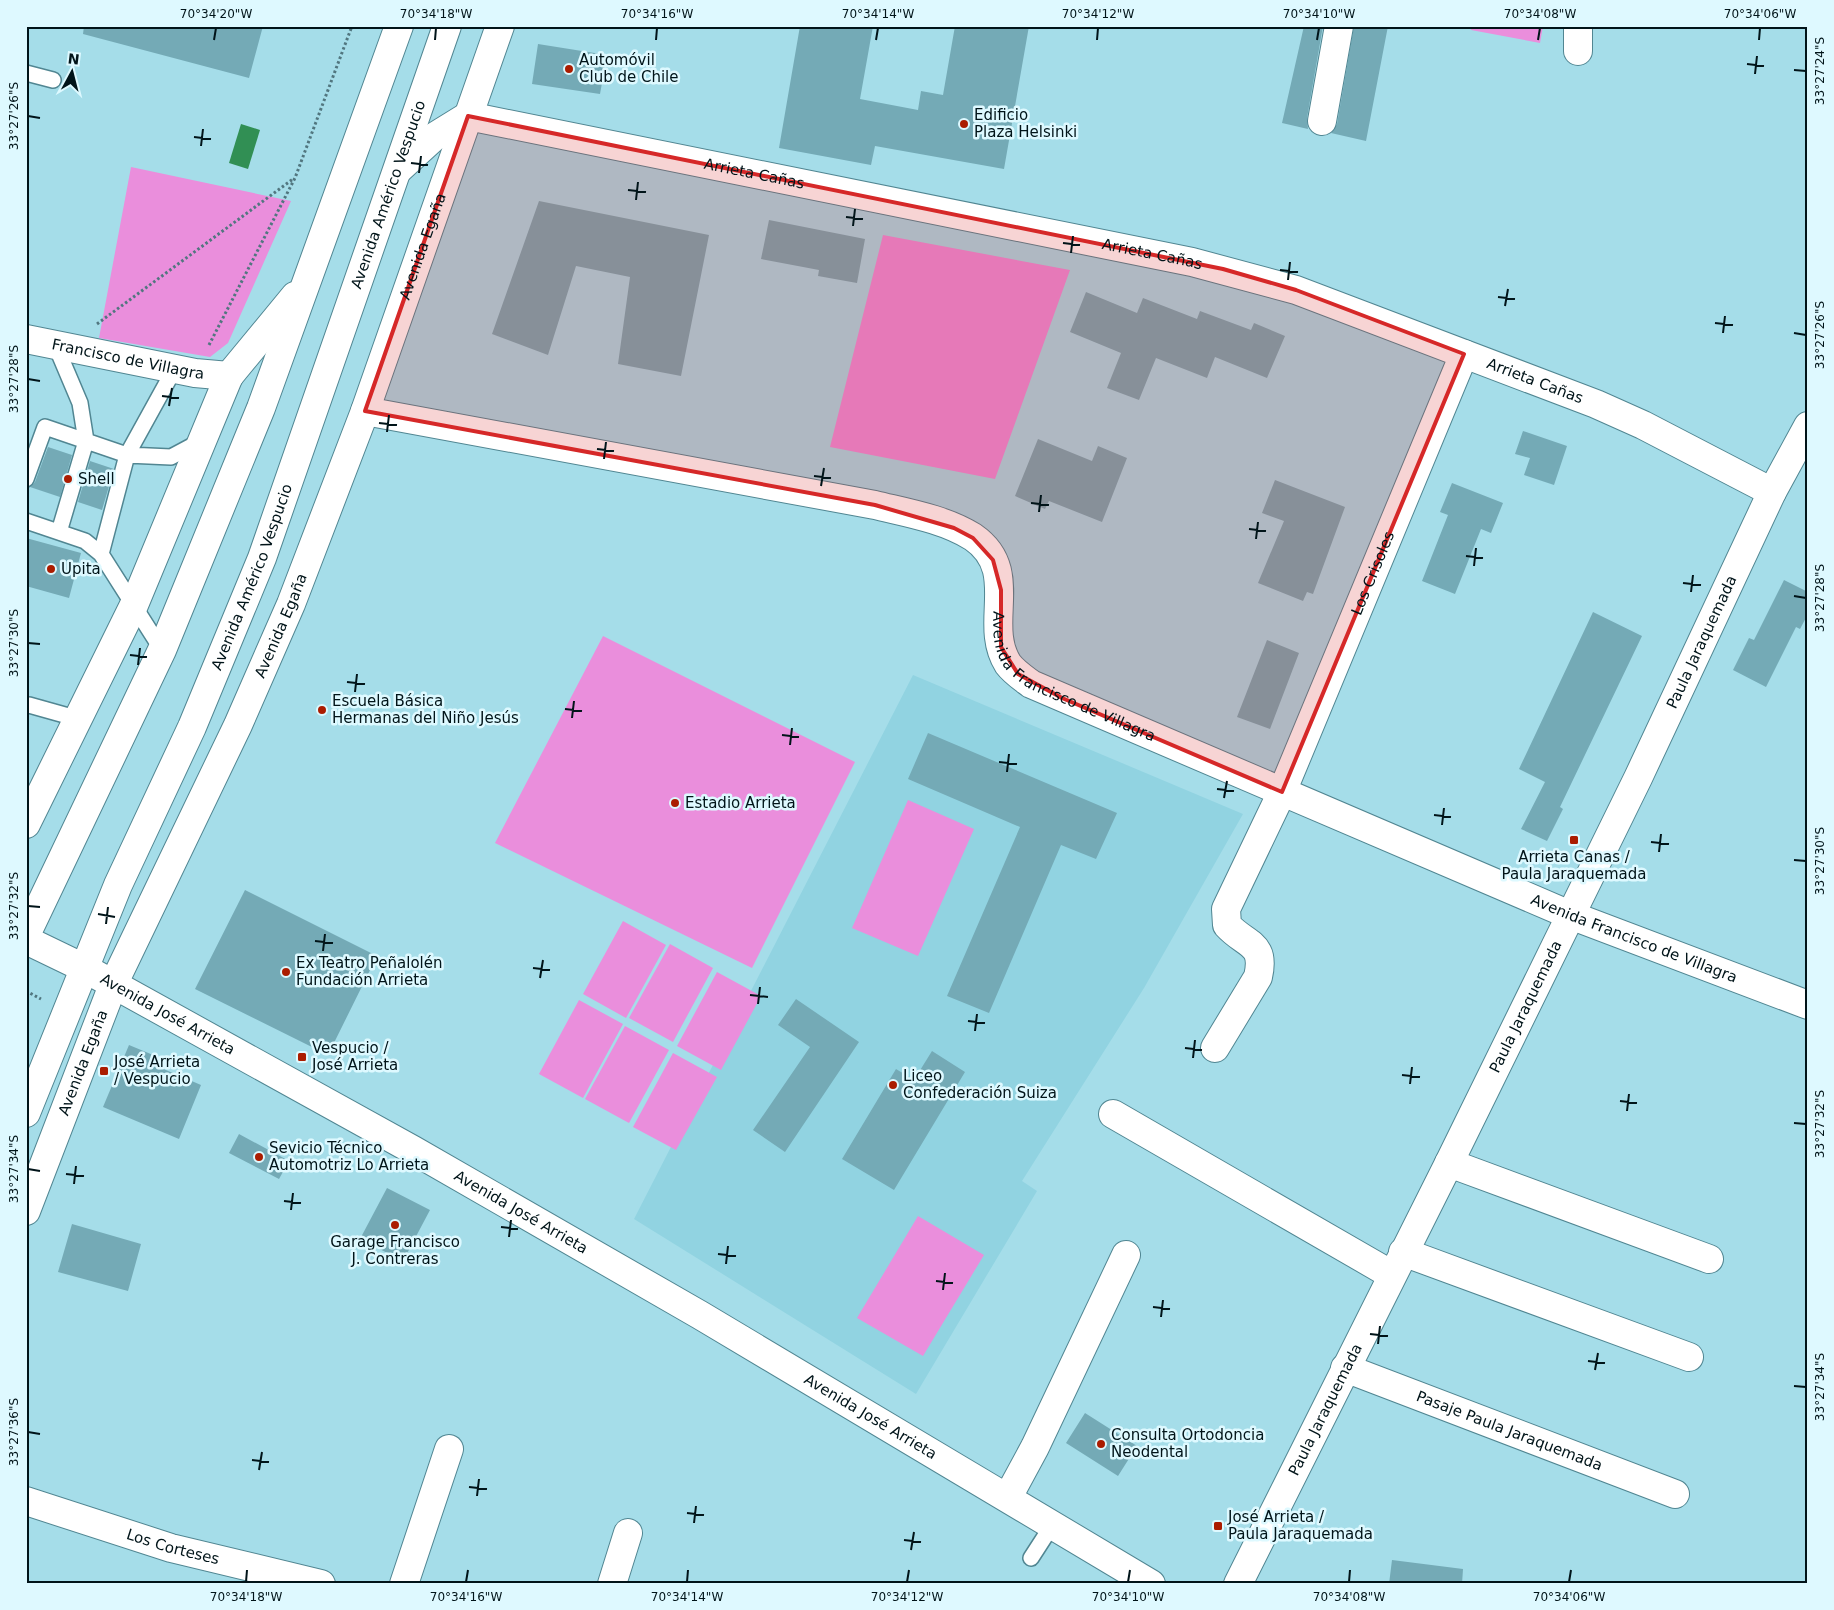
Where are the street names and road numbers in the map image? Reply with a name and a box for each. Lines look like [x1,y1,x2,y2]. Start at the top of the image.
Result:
street label: Avenida Américo Vespucio [347,98,429,291]
street label: Arrieta Cañas [703,155,806,193]
street label: Avenida Egaña [396,191,450,302]
street label: Arrieta Cañas [1101,235,1205,273]
street label: Francisco de Villagra [50,335,205,383]
street label: Arrieta Cañas [1484,354,1586,407]
street label: Avenida Américo Vespucio [208,482,296,673]
street label: Los Crisoles [1348,529,1398,618]
street label: Avenida Egaña [251,571,311,681]
street label: Paula Jaraquemada [1663,572,1741,712]
street label: Avenida Francisco de Villagra [989,611,1158,745]
street label: Avenida Francisco de Villagra [1528,890,1740,986]
street label: Paula Jaraquemada [1486,938,1566,1076]
street label: Avenida José Arrieta [97,970,238,1059]
street label: Avenida Egaña [55,1007,112,1118]
street label: Avenida José Arrieta [451,1167,591,1258]
street label: Paula Jaraquemada [1285,1341,1366,1479]
street label: Avenida José Arrieta [801,1370,940,1463]
street label: Pasaje Paula Jaraquemada [1414,1387,1605,1474]
street label: Los Corteses [124,1525,221,1568]

